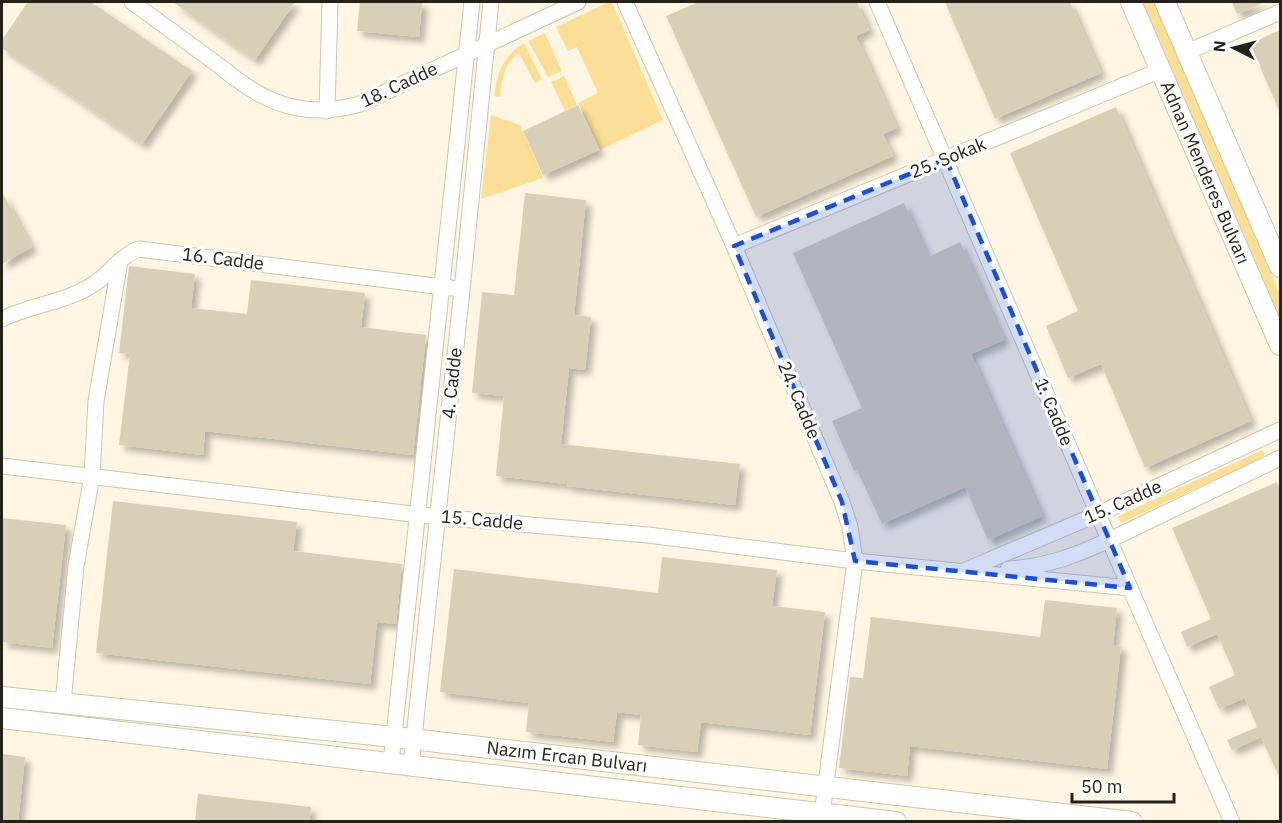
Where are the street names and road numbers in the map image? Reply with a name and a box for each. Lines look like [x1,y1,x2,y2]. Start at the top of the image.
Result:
street label: 18. Cadde [357,57,441,112]
street label: Adnan Menderes Bulvarı [1156,77,1255,267]
street label: 25. Sokak [907,132,990,183]
street label: 16. Cadde [181,242,265,275]
street label: 4. Cadde [436,346,467,420]
street label: 24. Cadde [773,357,826,442]
street label: 1. Cadde [1030,374,1079,449]
street label: 15. Cadde [1081,474,1165,529]
street label: 15. Cadde [440,504,524,535]
street label: Nazım Ercan Bulvarı [485,736,648,777]

